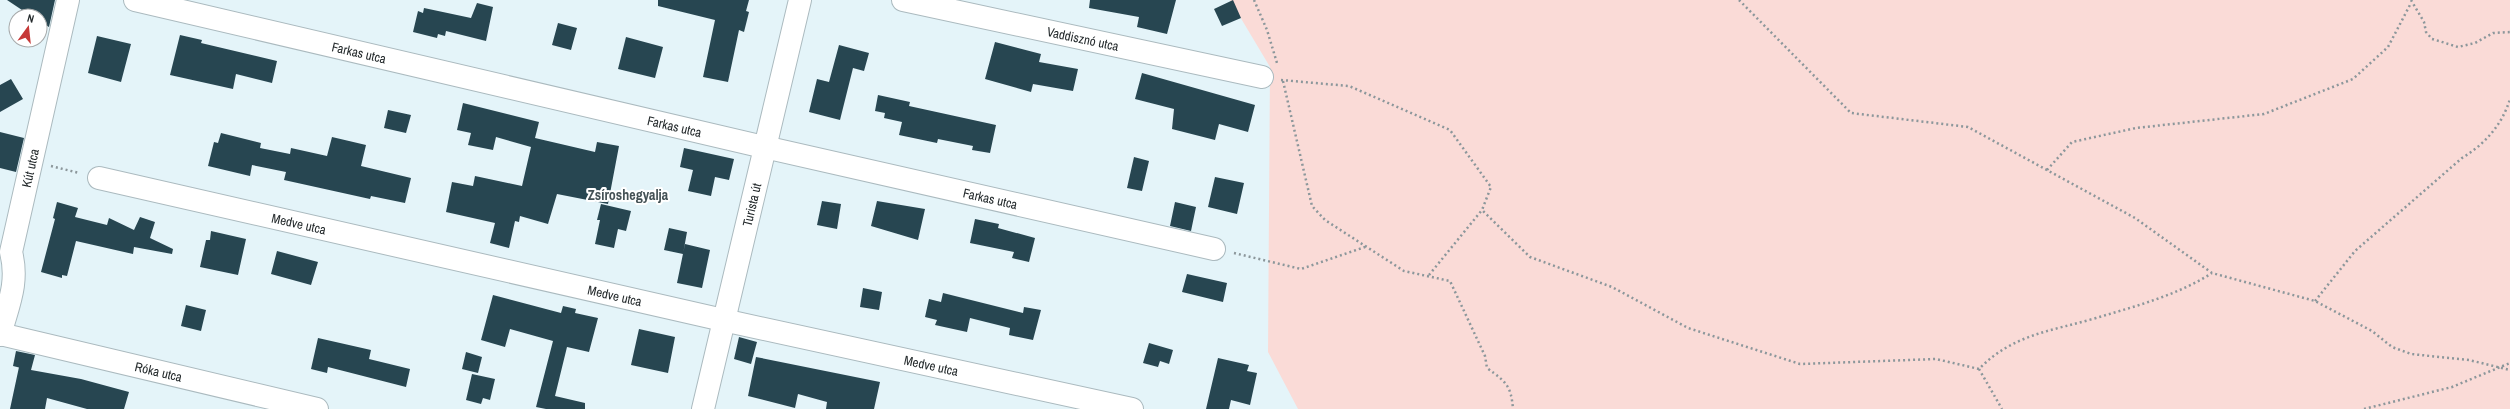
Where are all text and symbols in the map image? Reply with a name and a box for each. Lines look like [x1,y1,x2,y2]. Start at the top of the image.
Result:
north arrow [8,8,48,48]
text: N [26,11,36,26]
street label: Vaddisznó utca [1045,23,1120,55]
street label: Farkas utca [330,38,388,67]
street label: Farkas utca [646,112,703,141]
street label: Kút utca [18,147,43,189]
street label: Turista út [739,181,765,228]
street label: Farkas utca [961,184,1019,213]
district label: Zsíroshegyalja [588,186,669,204]
street label: Medve utca [270,210,328,238]
street label: Medve utca [586,281,644,310]
street label: Medve utca [902,352,960,380]
street label: Róka utca [133,358,184,386]

